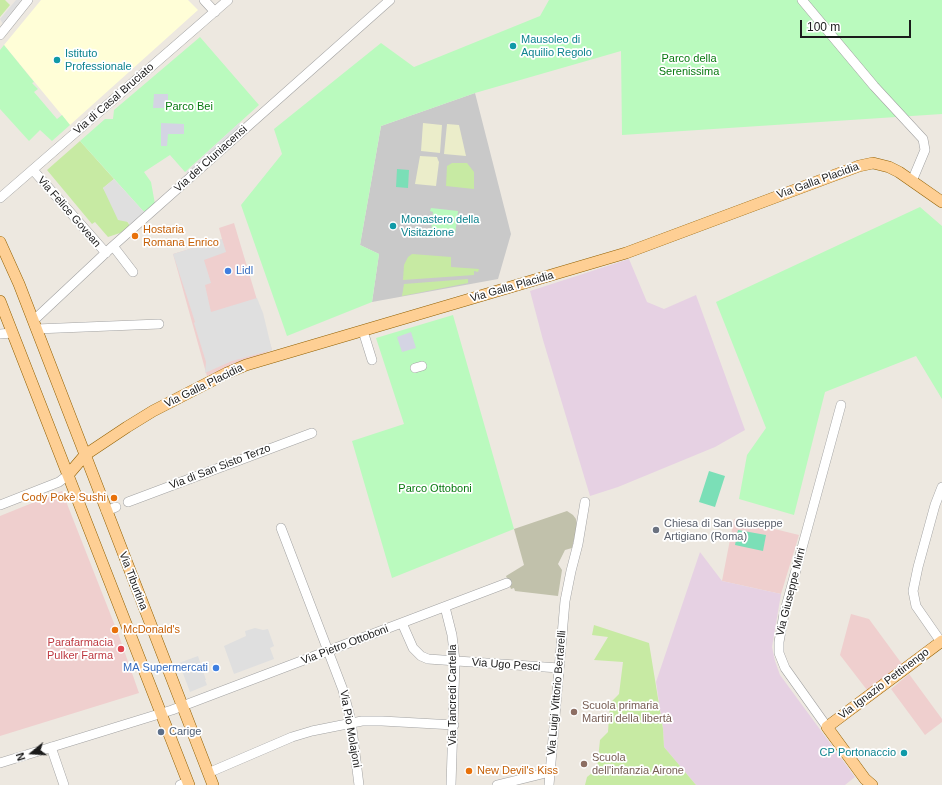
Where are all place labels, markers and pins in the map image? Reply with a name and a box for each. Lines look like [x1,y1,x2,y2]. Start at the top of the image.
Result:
place label: Mausoleo di Aquilio Regolo [521,33,592,59]
marker: Mausoleo di Aquilio Regolo [508,41,518,51]
place label: Istituto Professionale [65,47,132,73]
marker: Istituto Professionale [52,55,62,65]
place label: Monastero della Visitazione [401,213,479,239]
marker: Monastero della Visitazione [388,221,398,231]
place label: Hostaria Romana Enrico [143,223,219,249]
marker: Hostaria Romana Enrico [130,231,140,241]
place label: Lidl [236,264,253,278]
marker: Lidl [223,266,233,276]
place label: Cody Pokè Sushi [22,491,106,505]
marker: Cody Pokè Sushi [109,493,119,503]
place label: Chiesa di San Giuseppe Artigiano (Roma) [664,517,783,543]
marker: Chiesa di San Giuseppe Artigiano (Roma) [651,525,661,535]
place label: McDonald's [123,623,180,637]
marker: McDonald's [110,625,120,635]
place label: Parafarmacia Pulker Farma [47,636,113,662]
marker: Parafarmacia Pulker Farma [116,644,126,654]
place label: MA Supermercati [123,661,208,675]
marker: MA Supermercati [211,663,221,673]
place label: Scuola primaria Martiri della libertà [582,699,672,725]
marker: Scuola primaria Martiri della libertà [569,707,579,717]
place label: Carige [169,725,201,739]
marker: Carige [156,727,166,737]
place label: CP Portonaccio [820,746,896,760]
marker: CP Portonaccio [899,748,909,758]
place label: Scuola dell'infanzia Airone [592,751,684,777]
marker: Scuola dell'infanzia Airone [579,759,589,769]
place label: New Devil's Kiss [477,764,558,778]
marker: New Devil's Kiss [464,766,474,776]

